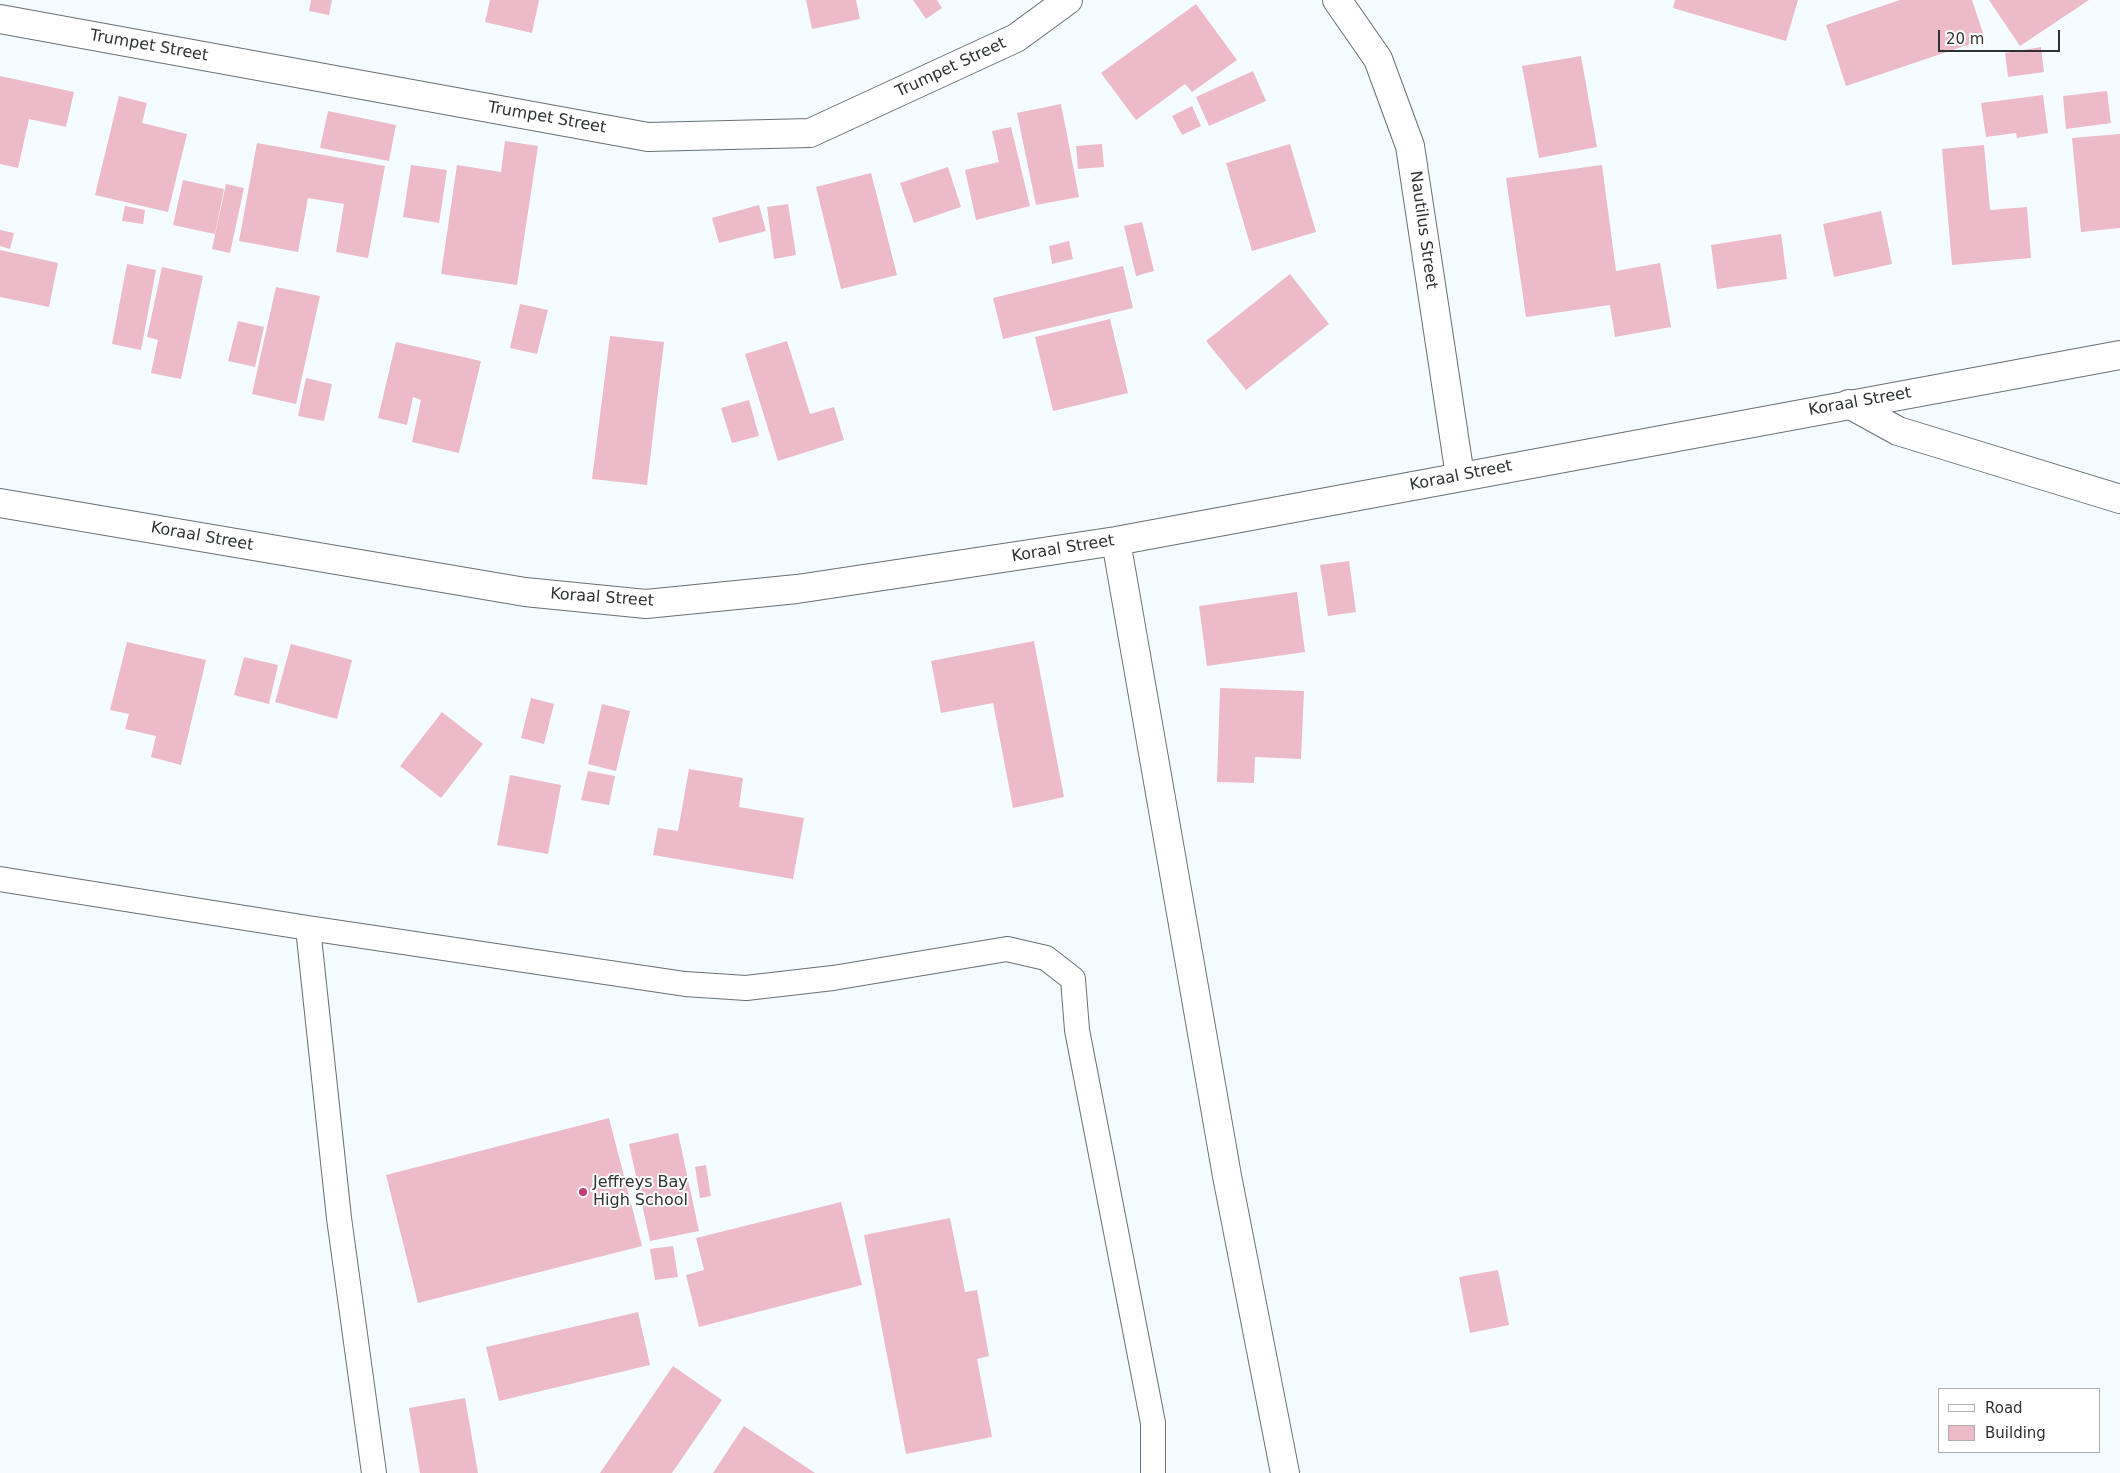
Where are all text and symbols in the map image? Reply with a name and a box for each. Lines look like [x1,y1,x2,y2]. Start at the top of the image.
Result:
scale bar [1940,20,2062,52]
street label: Trumpet Street [88,26,210,66]
text: 20 m [1946,30,1984,48]
street label: Trumpet Street [893,34,1009,102]
street label: Trumpet Street [486,98,608,138]
street label: Nautilus Street [1405,170,1441,290]
street label: Koraal Street [1807,384,1913,420]
street label: Koraal Street [1408,457,1514,495]
street label: Koraal Street [149,519,255,555]
street label: Koraal Street [1010,531,1116,567]
street label: Koraal Street [550,585,654,611]
place label: Jeffreys Bay High School [593,1173,688,1211]
marker: Jeffreys Bay High School [577,1186,589,1198]
legend [1938,1388,2100,1453]
text: Road [1985,1399,2023,1417]
text: Building [1985,1424,2046,1442]

